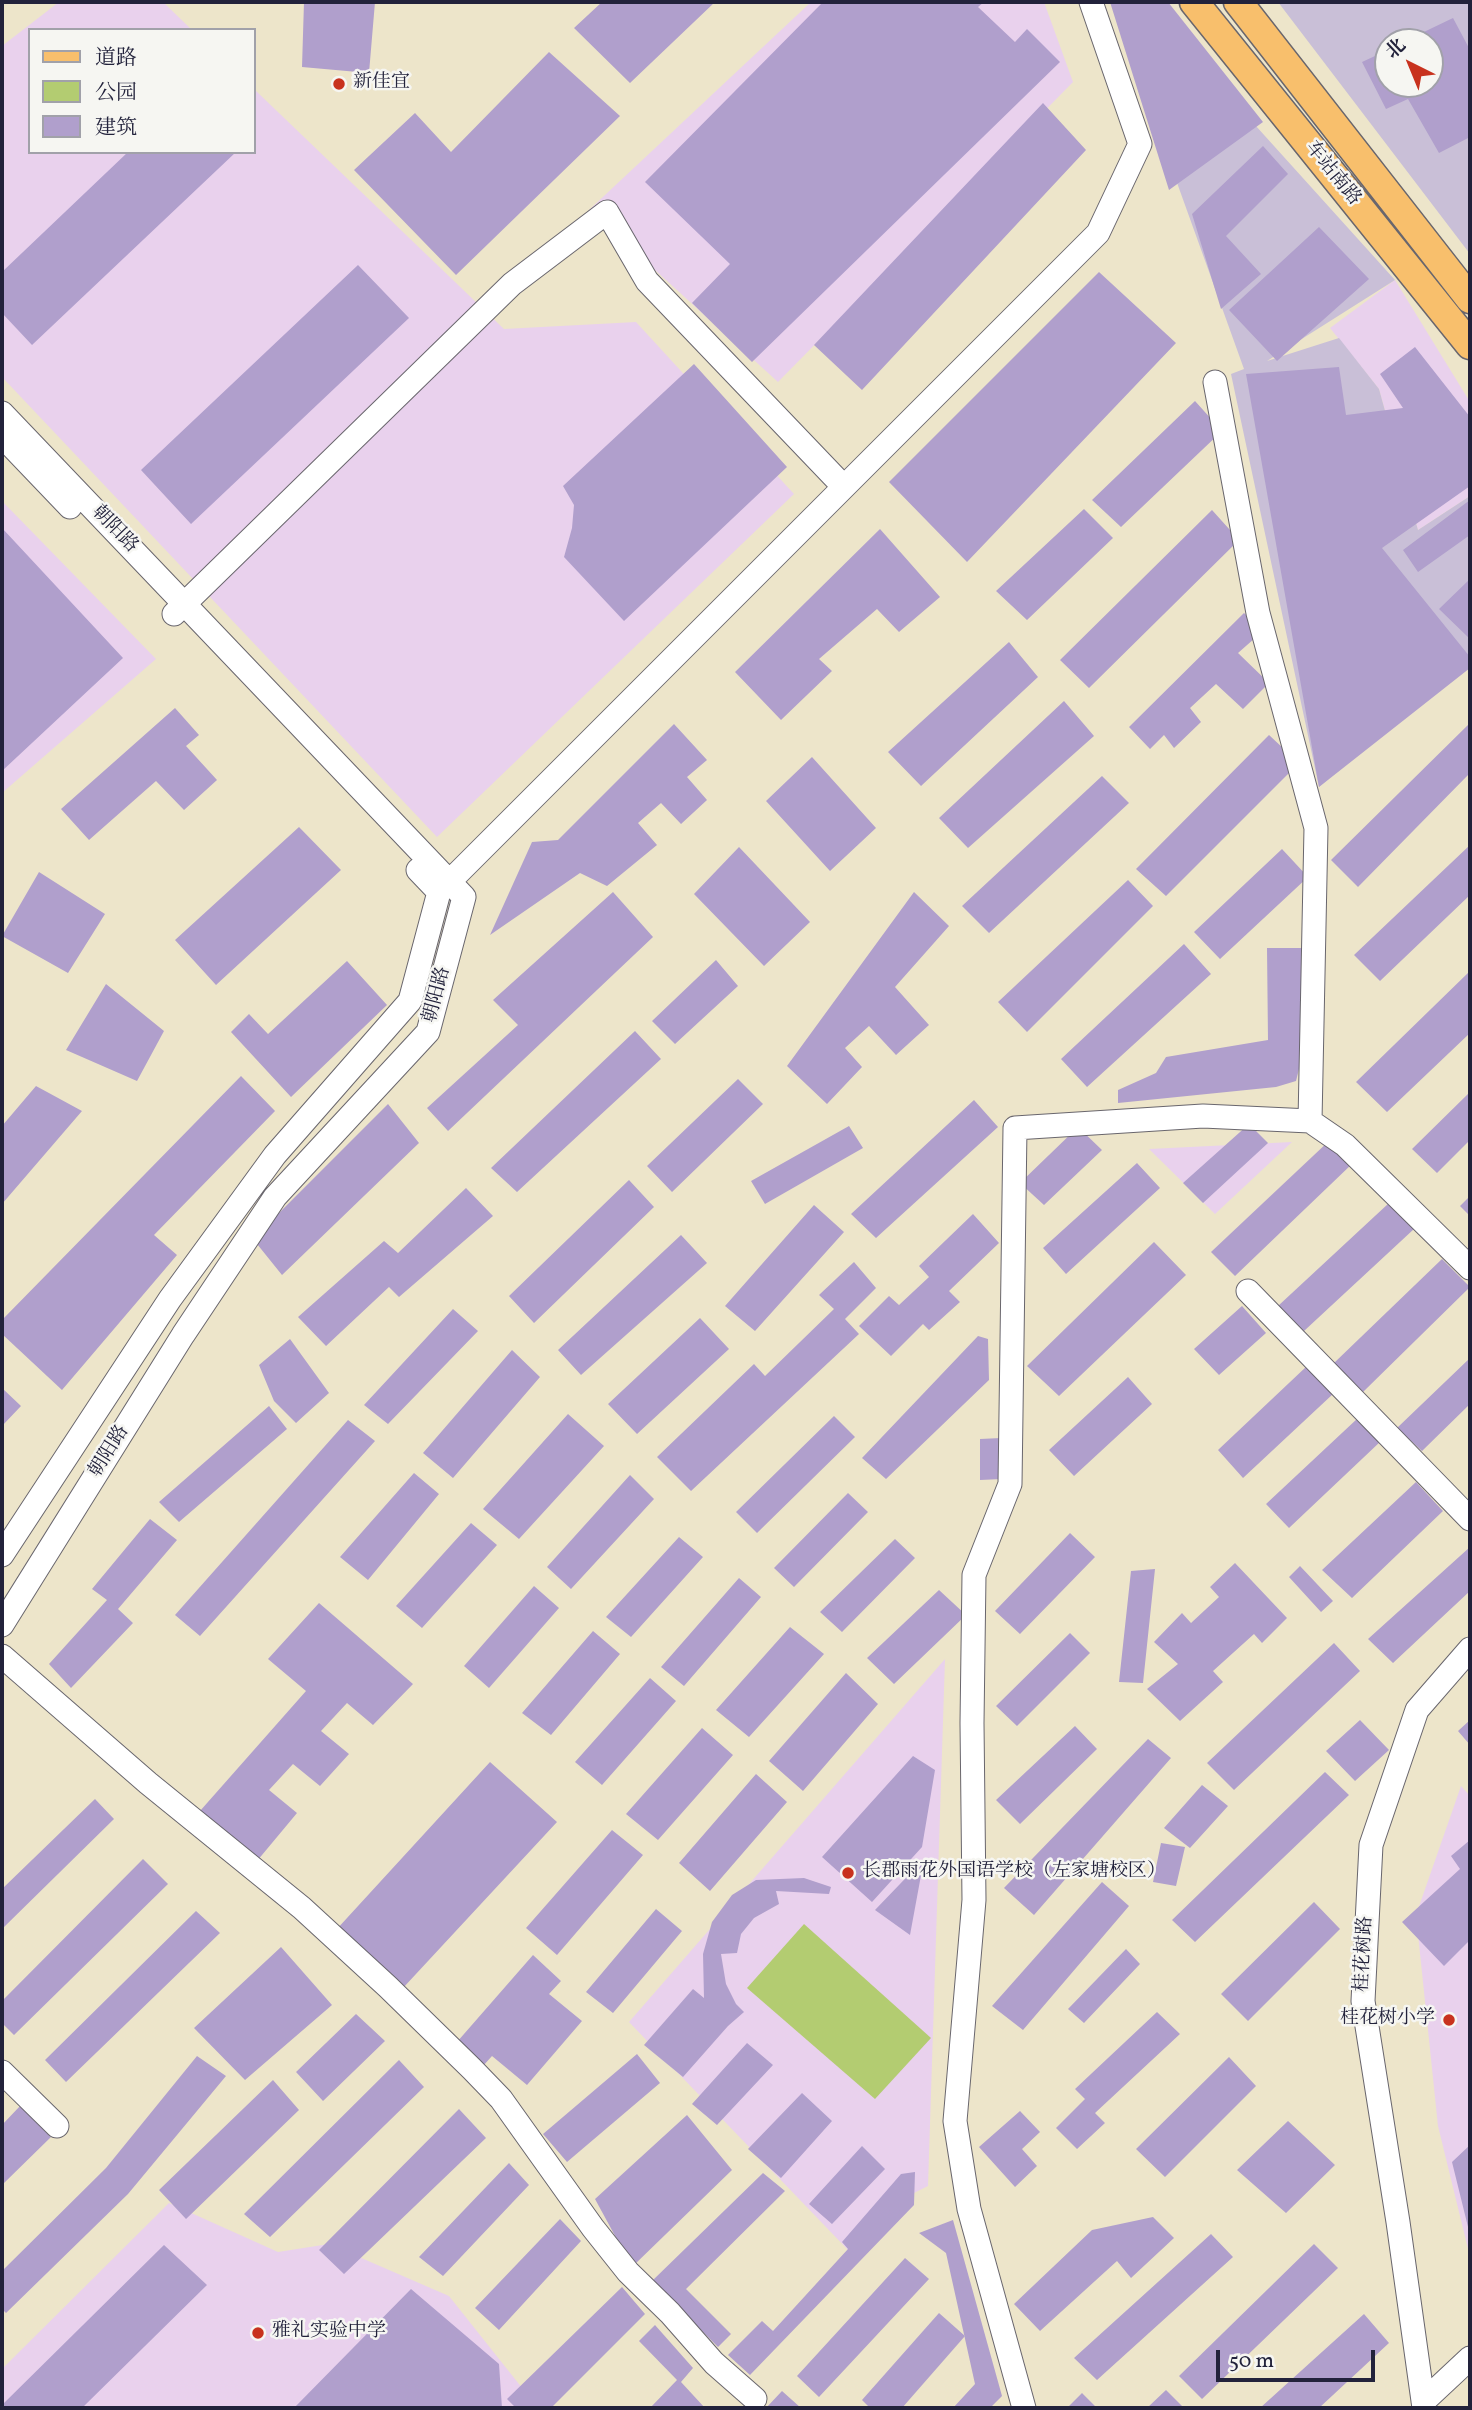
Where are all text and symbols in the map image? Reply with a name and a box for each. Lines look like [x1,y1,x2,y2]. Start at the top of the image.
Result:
legend [28,28,256,154]
north arrow [1374,28,1444,98]
text: 北 [1380,33,1412,65]
text: 道路 [95,44,137,73]
place label: 新佳宜 [353,73,410,95]
marker: 新佳宜 [331,76,347,92]
text: 公园 [95,79,137,108]
text: 建筑 [95,114,137,143]
street label: 车站南路 [1299,137,1365,211]
street label: 朝阳路 [86,502,142,558]
street label: 朝阳路 [420,965,456,1025]
street label: 朝阳路 [85,1422,135,1482]
place label: 长郡雨花外国语学校（左家塘校区） [862,1862,1166,1884]
marker: 长郡雨花外国语学校（左家塘校区） [840,1865,856,1881]
street label: 桂花树路 [1352,1915,1378,1993]
place label: 桂花树小学 [1340,2009,1435,2031]
marker: 桂花树小学 [1441,2012,1457,2028]
place label: 雅礼实验中学 [272,2322,386,2344]
marker: 雅礼实验中学 [250,2325,266,2341]
scale bar [1220,2336,1379,2380]
text: 50 m [1229,2347,1274,2376]

